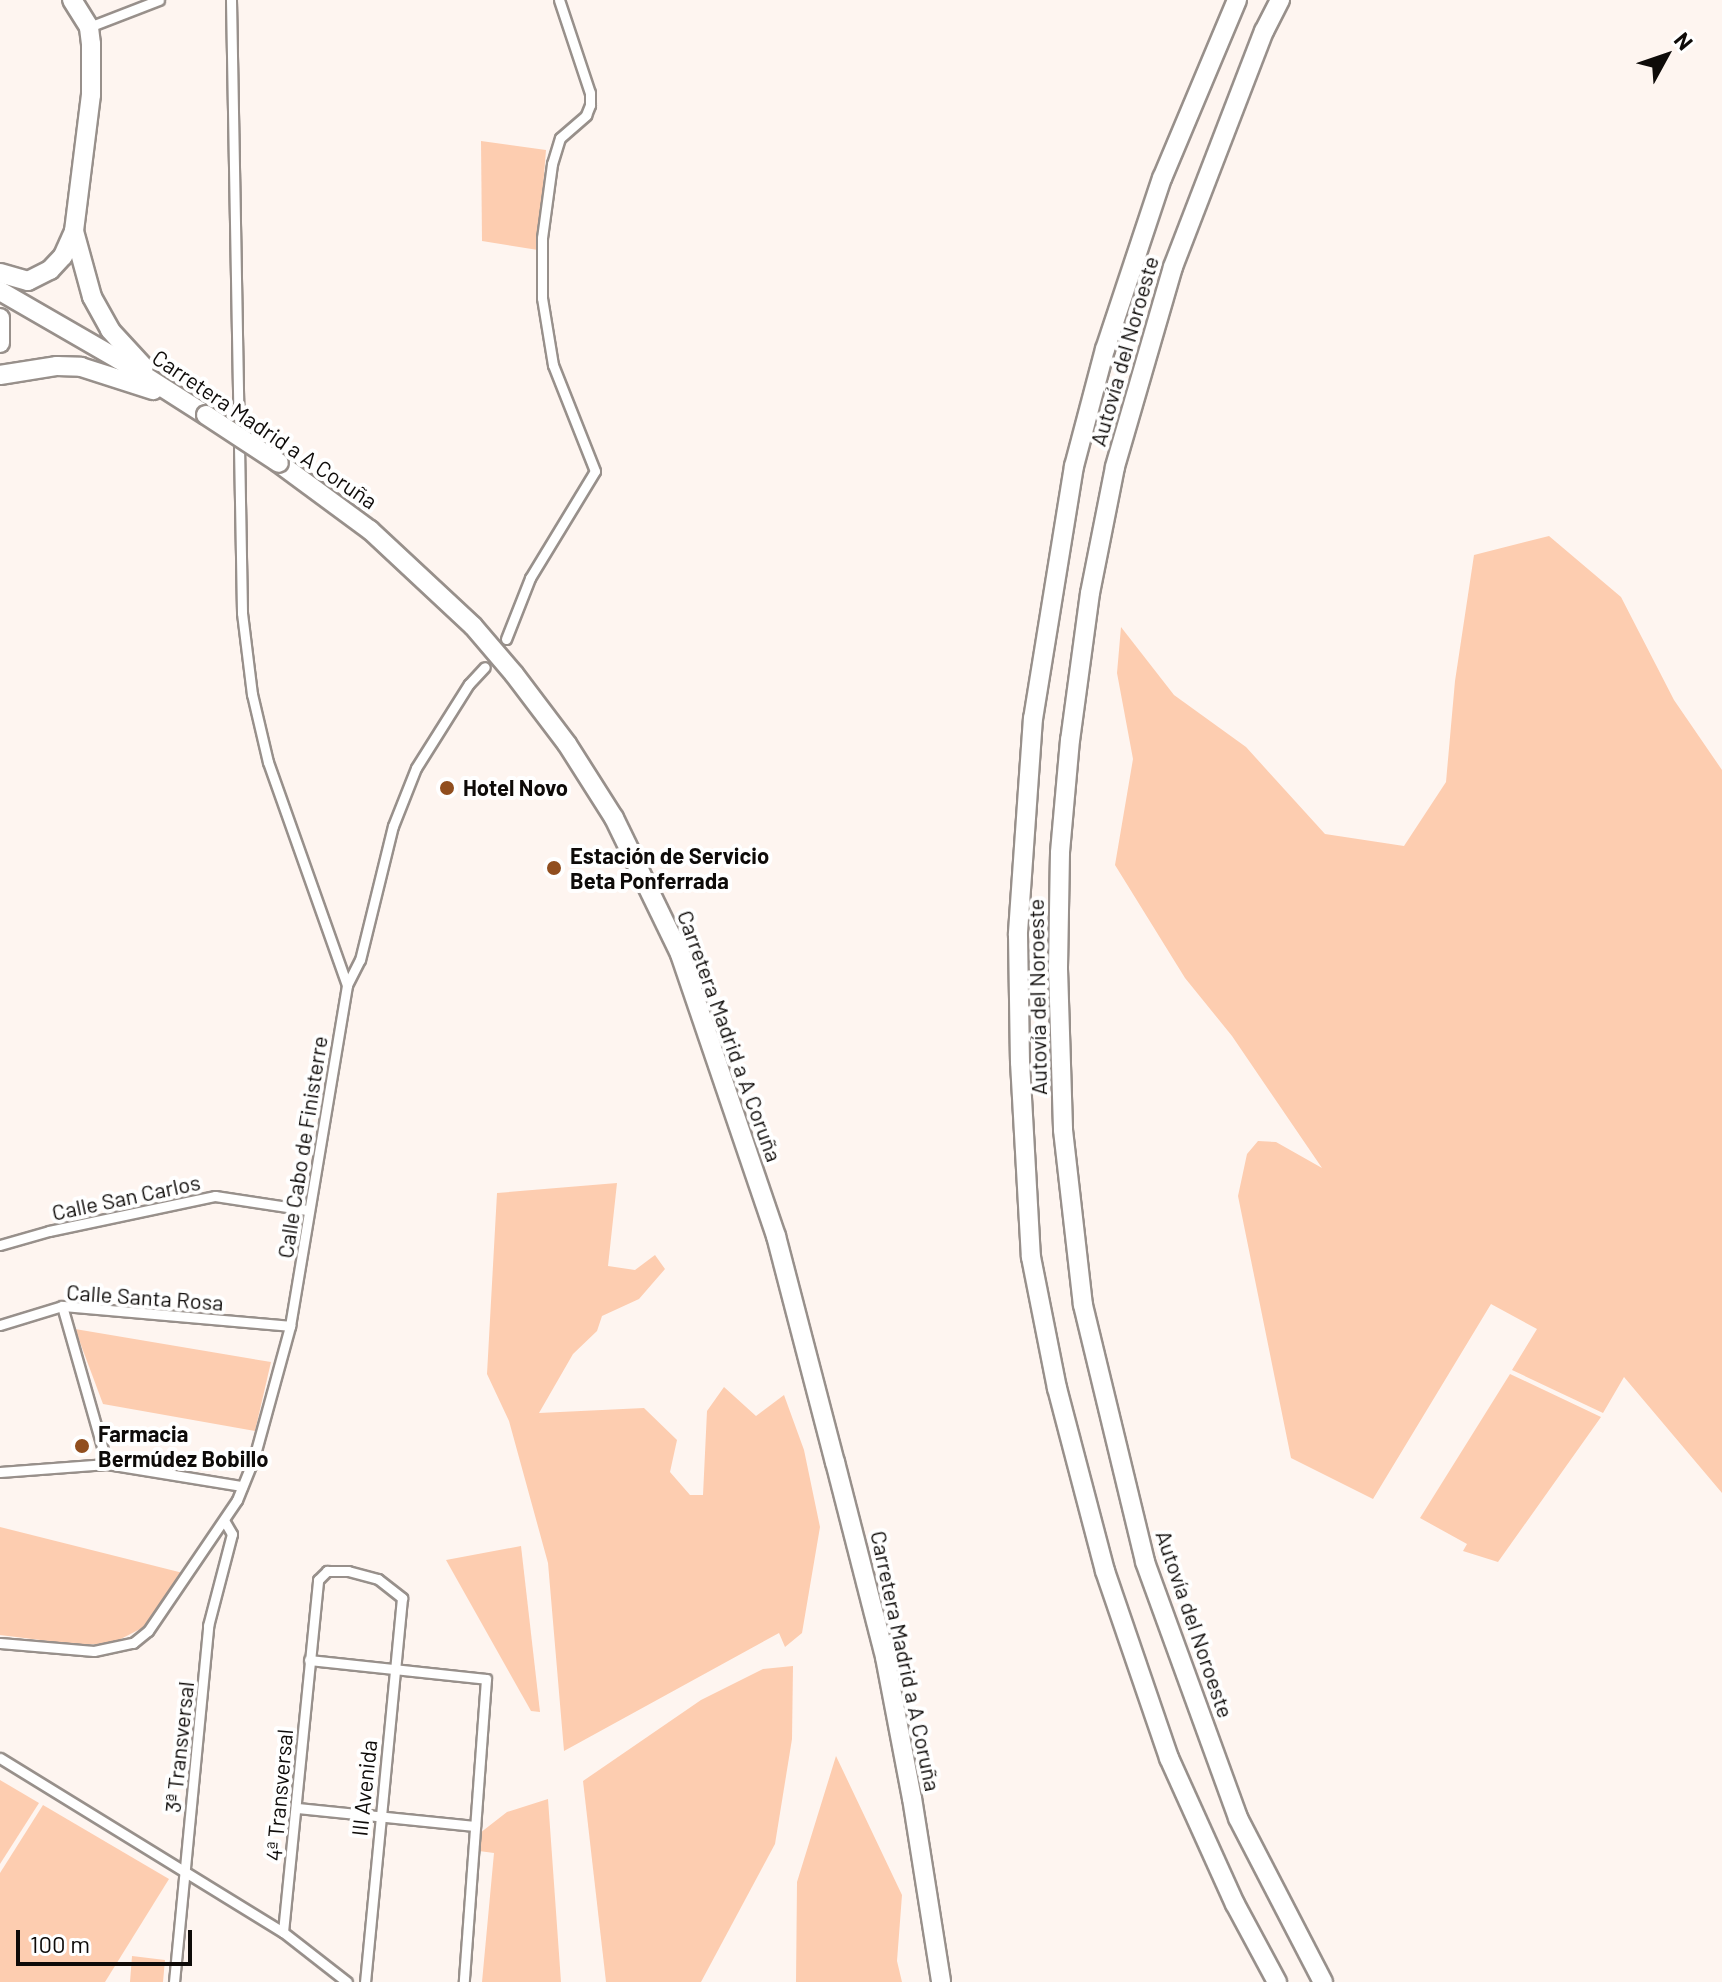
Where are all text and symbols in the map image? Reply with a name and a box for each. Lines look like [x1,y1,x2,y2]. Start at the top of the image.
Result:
north arrow [1626,16,1706,96]
text: N [1670,27,1699,55]
street label: Autovía del Noroeste [1084,253,1164,449]
street label: Carretera Madrid a A Coruña [148,344,382,514]
place label: Hotel Novo [463,775,568,801]
marker: Hotel Novo [438,779,456,797]
place label: Estación de Servicio Beta Ponferrada [570,842,769,894]
marker: Estación de Servicio Beta Ponferrada [545,859,563,877]
street label: Autovía del Noroeste [1022,898,1052,1096]
street label: Carretera Madrid a A Coruña [672,907,788,1165]
street label: Calle Cabo de Finisterre [271,1034,333,1260]
street label: Calle San Carlos [49,1168,203,1226]
street label: Calle Santa Rosa [66,1278,224,1316]
place label: Farmacia Bermúdez Bobillo [98,1420,268,1472]
marker: Farmacia Bermúdez Bobillo [73,1437,91,1455]
street label: Autovía del Noroeste [1151,1527,1239,1721]
street label: Carretera Madrid a A Coruña [865,1528,947,1794]
street label: 3ª Transversal [159,1680,199,1814]
street label: 4ª Transversal [260,1728,298,1862]
street label: III Avenida [346,1739,382,1837]
scale bar [20,1914,196,1964]
text: 100 m [30,1929,90,1958]

